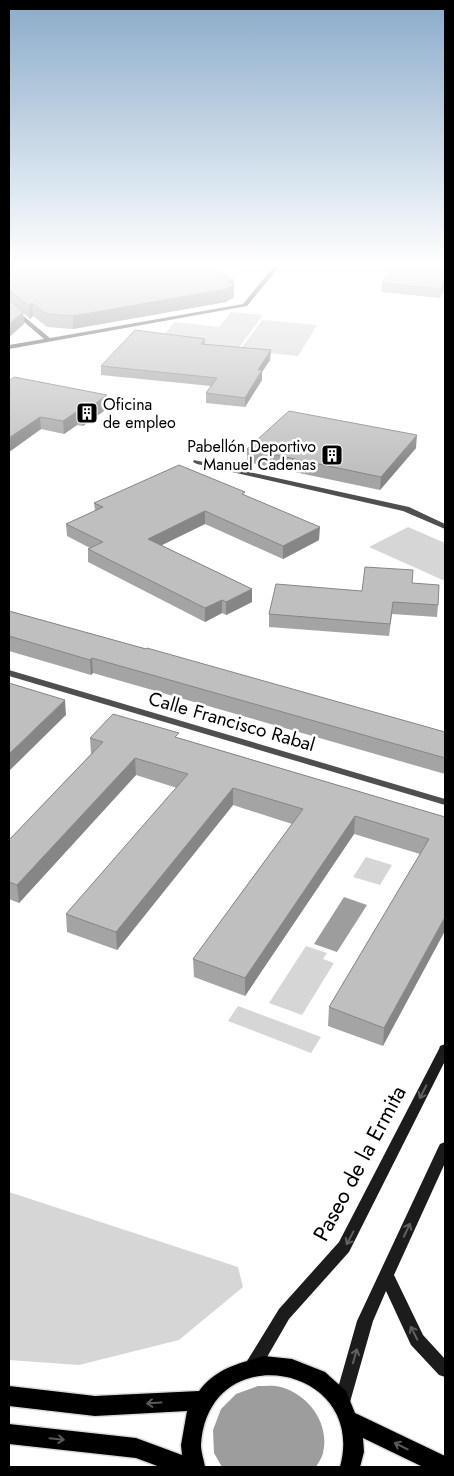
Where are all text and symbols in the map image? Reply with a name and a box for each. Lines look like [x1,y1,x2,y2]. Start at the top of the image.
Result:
place label: Oficina de empleo [103,393,176,434]
building icon: Oficina de empleo [75,401,99,425]
place label: Pabellón Deportivo Manuel Cadenas [187,435,316,476]
building icon: Pabellón Deportivo Manuel Cadenas [320,443,344,467]
street label: Calle Francisco Rabal [145,685,318,758]
street label: Paseo de la Ermita [305,1080,413,1246]
one-way arrow [418,1085,428,1100]
one-way arrow [402,1223,412,1238]
one-way arrow [345,1230,355,1245]
one-way arrow [409,1326,418,1341]
one-way arrow [350,1348,360,1364]
one-way arrow [146,1398,162,1408]
one-way arrow [49,1434,65,1444]
one-way arrow [394,1441,409,1450]

